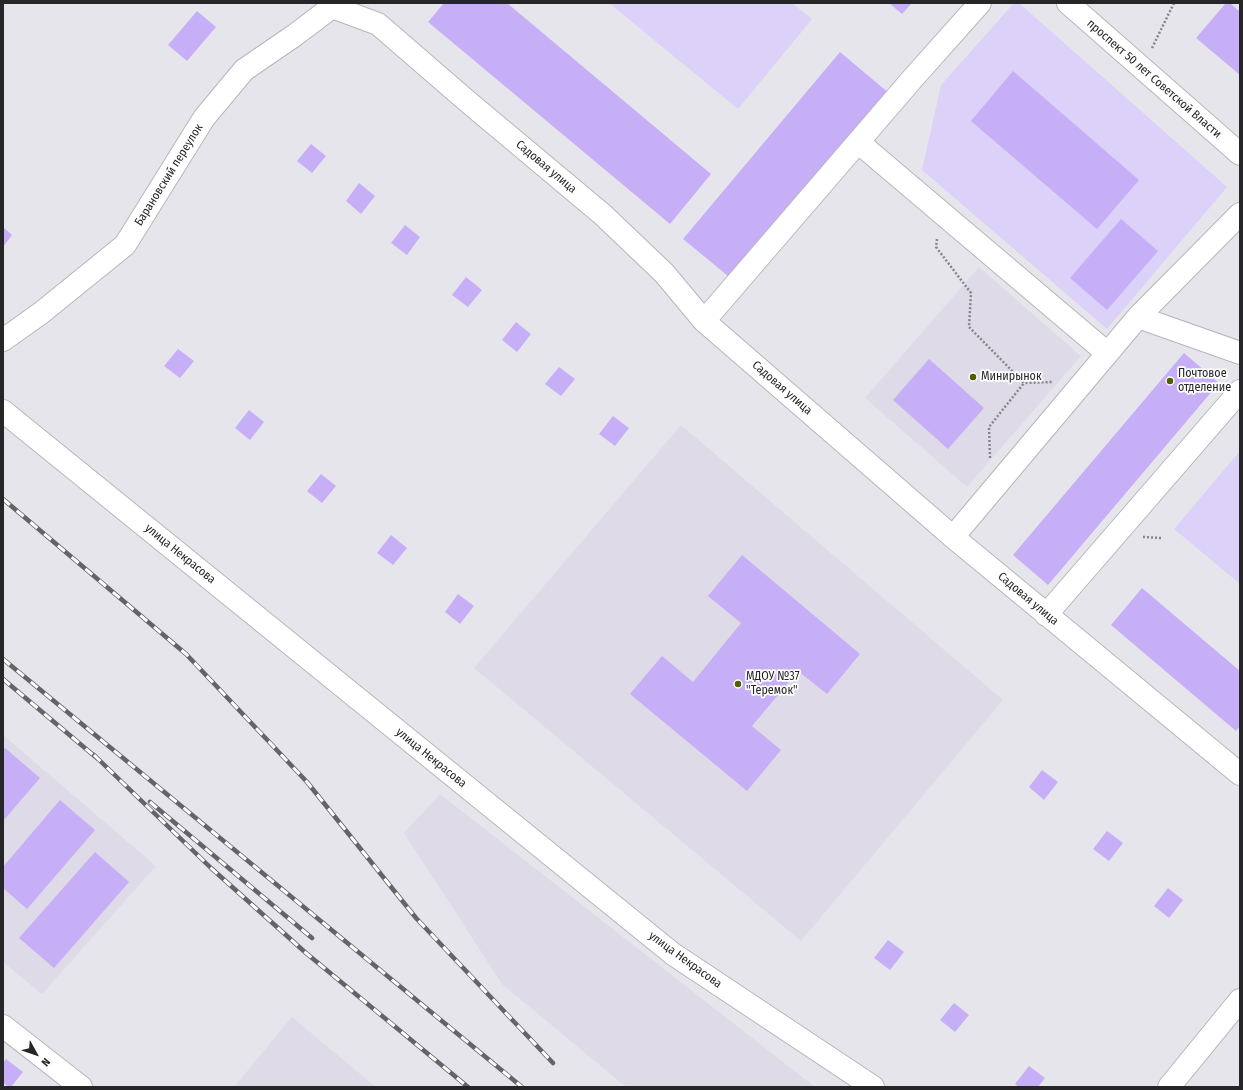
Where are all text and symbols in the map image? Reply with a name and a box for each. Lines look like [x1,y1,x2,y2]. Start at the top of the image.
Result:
street label: проспект 50 лет Советской Власти [1084,17,1224,141]
street label: Барановский переулок [132,121,206,229]
street label: Садовая улица [513,137,579,197]
street label: Садовая улица [749,358,815,418]
place label: Почтовое отделение [1178,367,1231,395]
place label: Минирынок [981,370,1042,384]
marker: Минирынок [968,372,978,382]
marker: Почтовое отделение [1165,376,1175,386]
street label: улица Некрасова [142,521,218,587]
street label: Садовая улица [995,569,1061,629]
place label: МДОУ №37 "Теремок" [746,670,800,698]
marker: МДОУ №37 "Теремок" [733,679,743,689]
street label: улица Некрасова [393,725,469,791]
street label: улица Некрасова [646,929,724,991]
north arrow [16,1034,56,1074]
text: N [38,1055,53,1069]

